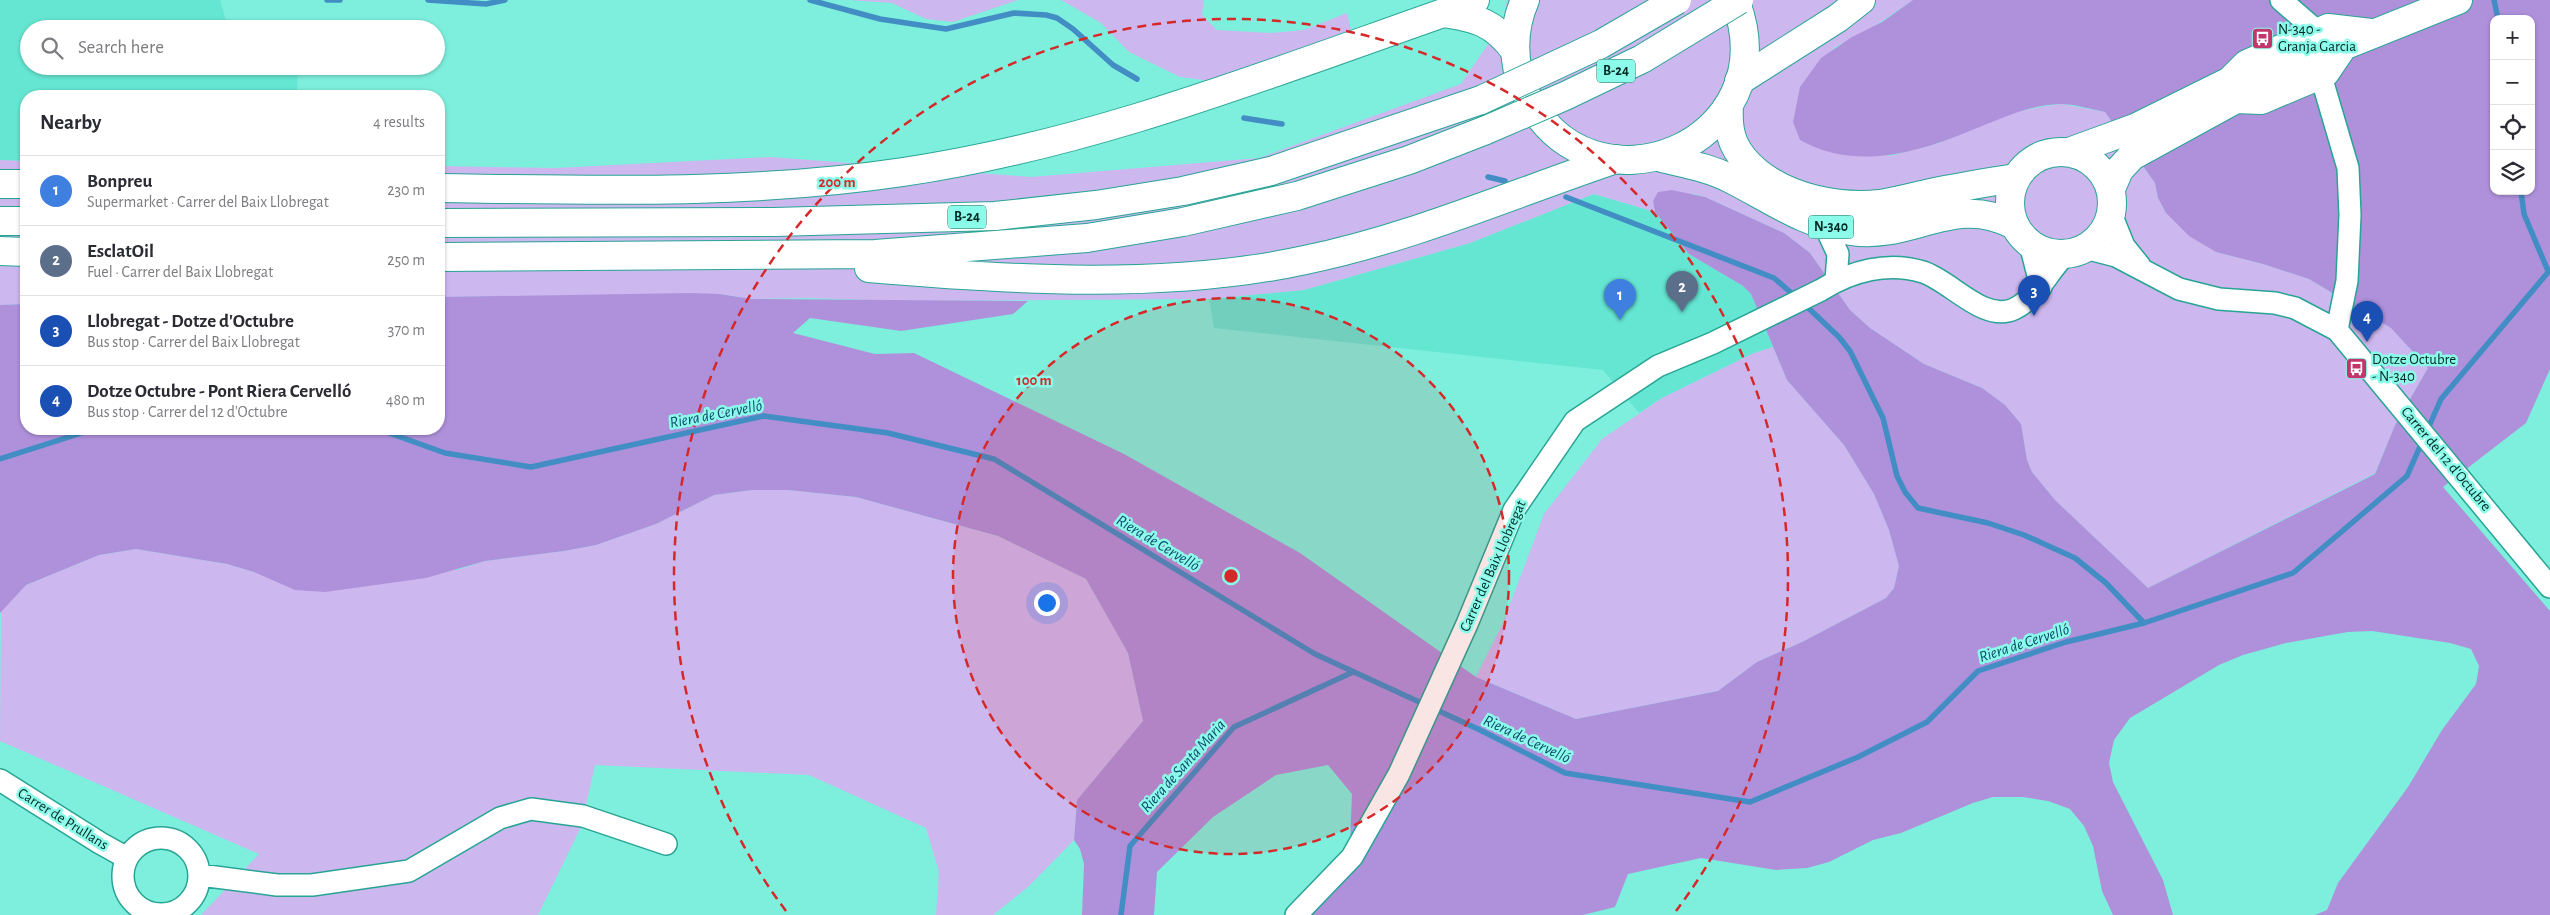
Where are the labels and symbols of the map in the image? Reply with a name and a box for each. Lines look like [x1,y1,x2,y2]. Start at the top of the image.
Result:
place label: N-340 - Granja Garcia [2278,22,2356,54]
bus stop icon: N-340 - Granja Garcia [2250,26,2274,50]
road number: B-24 [1597,59,1635,82]
text: 200 m [818,175,856,190]
road number: B-24 [948,206,986,228]
road number: N-340 [1808,216,1854,238]
pin: 2 [1666,271,1698,312]
pin: 3 [2018,275,2050,316]
pin: 1 [1604,279,1636,320]
pin: 4 [2351,301,2383,342]
place label: Dotze Octubre - N-340 [2372,352,2456,384]
bus stop icon: Dotze Octubre - N-340 [2344,356,2368,380]
text: 100 m [1016,373,1052,388]
water label: Riera de Cervelló [668,397,764,431]
street label: Carrer del 12 d'Octubre [2398,404,2494,514]
street label: Carrer del Baix Llobregat [1457,498,1529,634]
water label: Riera de Cervelló [1114,512,1203,574]
centre of rings [1222,567,1240,585]
your location [1034,590,1060,616]
water label: Riera de Cervelló [1977,621,2072,665]
water label: Riera de Cervelló [1481,712,1573,766]
water label: Riera de Santa Maria [1137,717,1229,815]
street label: Carrer de Prullans [15,785,111,853]

